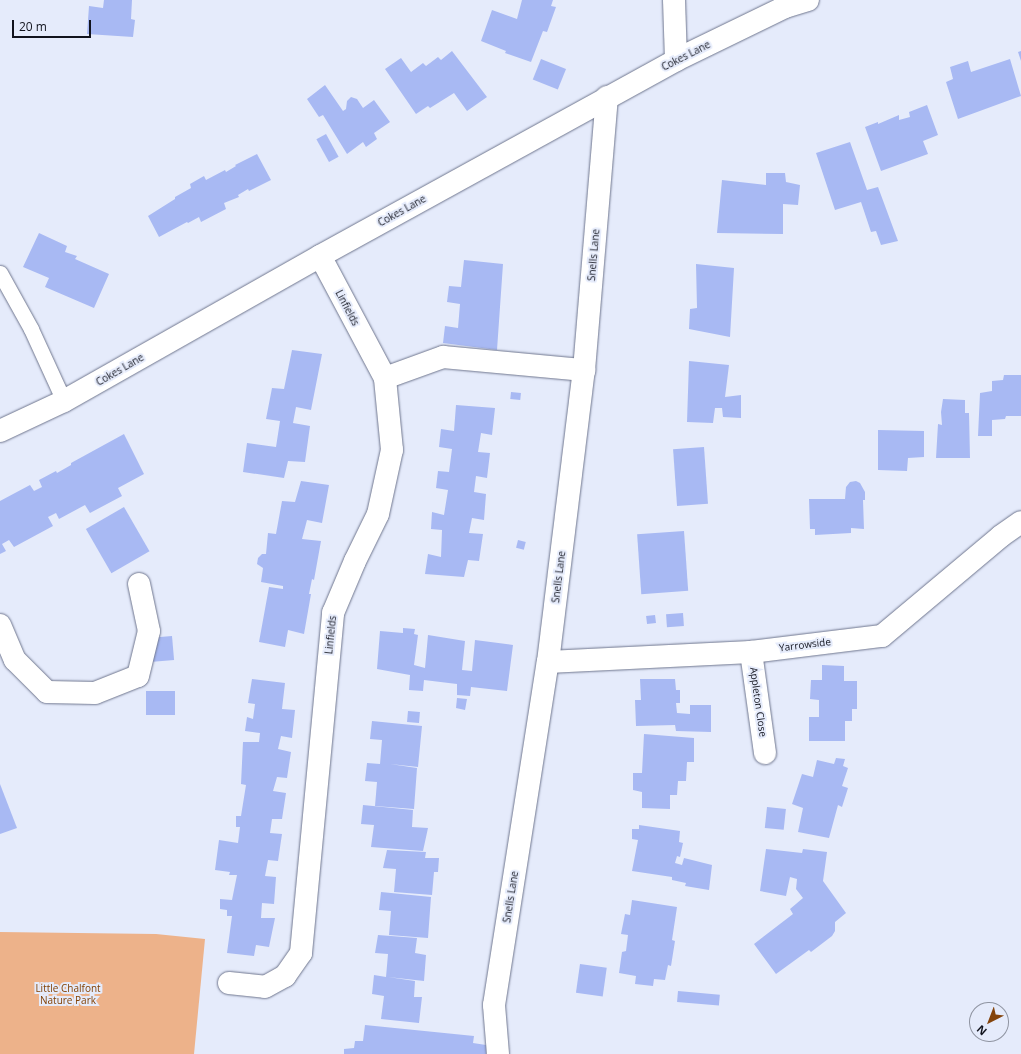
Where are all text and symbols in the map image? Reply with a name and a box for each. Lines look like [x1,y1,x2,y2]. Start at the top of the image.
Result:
scale bar [14,12,93,38]
text: 20 m [19,18,47,35]
street label: Cokes Lane [660,39,712,73]
street label: Cokes Lane [376,193,428,229]
street label: Snells Lane [586,228,602,282]
street label: Linfields [333,288,361,328]
street label: Cokes Lane [94,352,146,388]
street label: Snells Lane [550,550,568,604]
street label: Linfields [323,615,339,655]
street label: Yarrowside [778,636,832,654]
street label: Appleton Close [747,666,769,738]
street label: Snells Lane [501,870,521,924]
park label: Little Chalfont Nature Park [35,982,101,1006]
north arrow [969,1002,1009,1042]
text: N [973,1022,990,1039]

